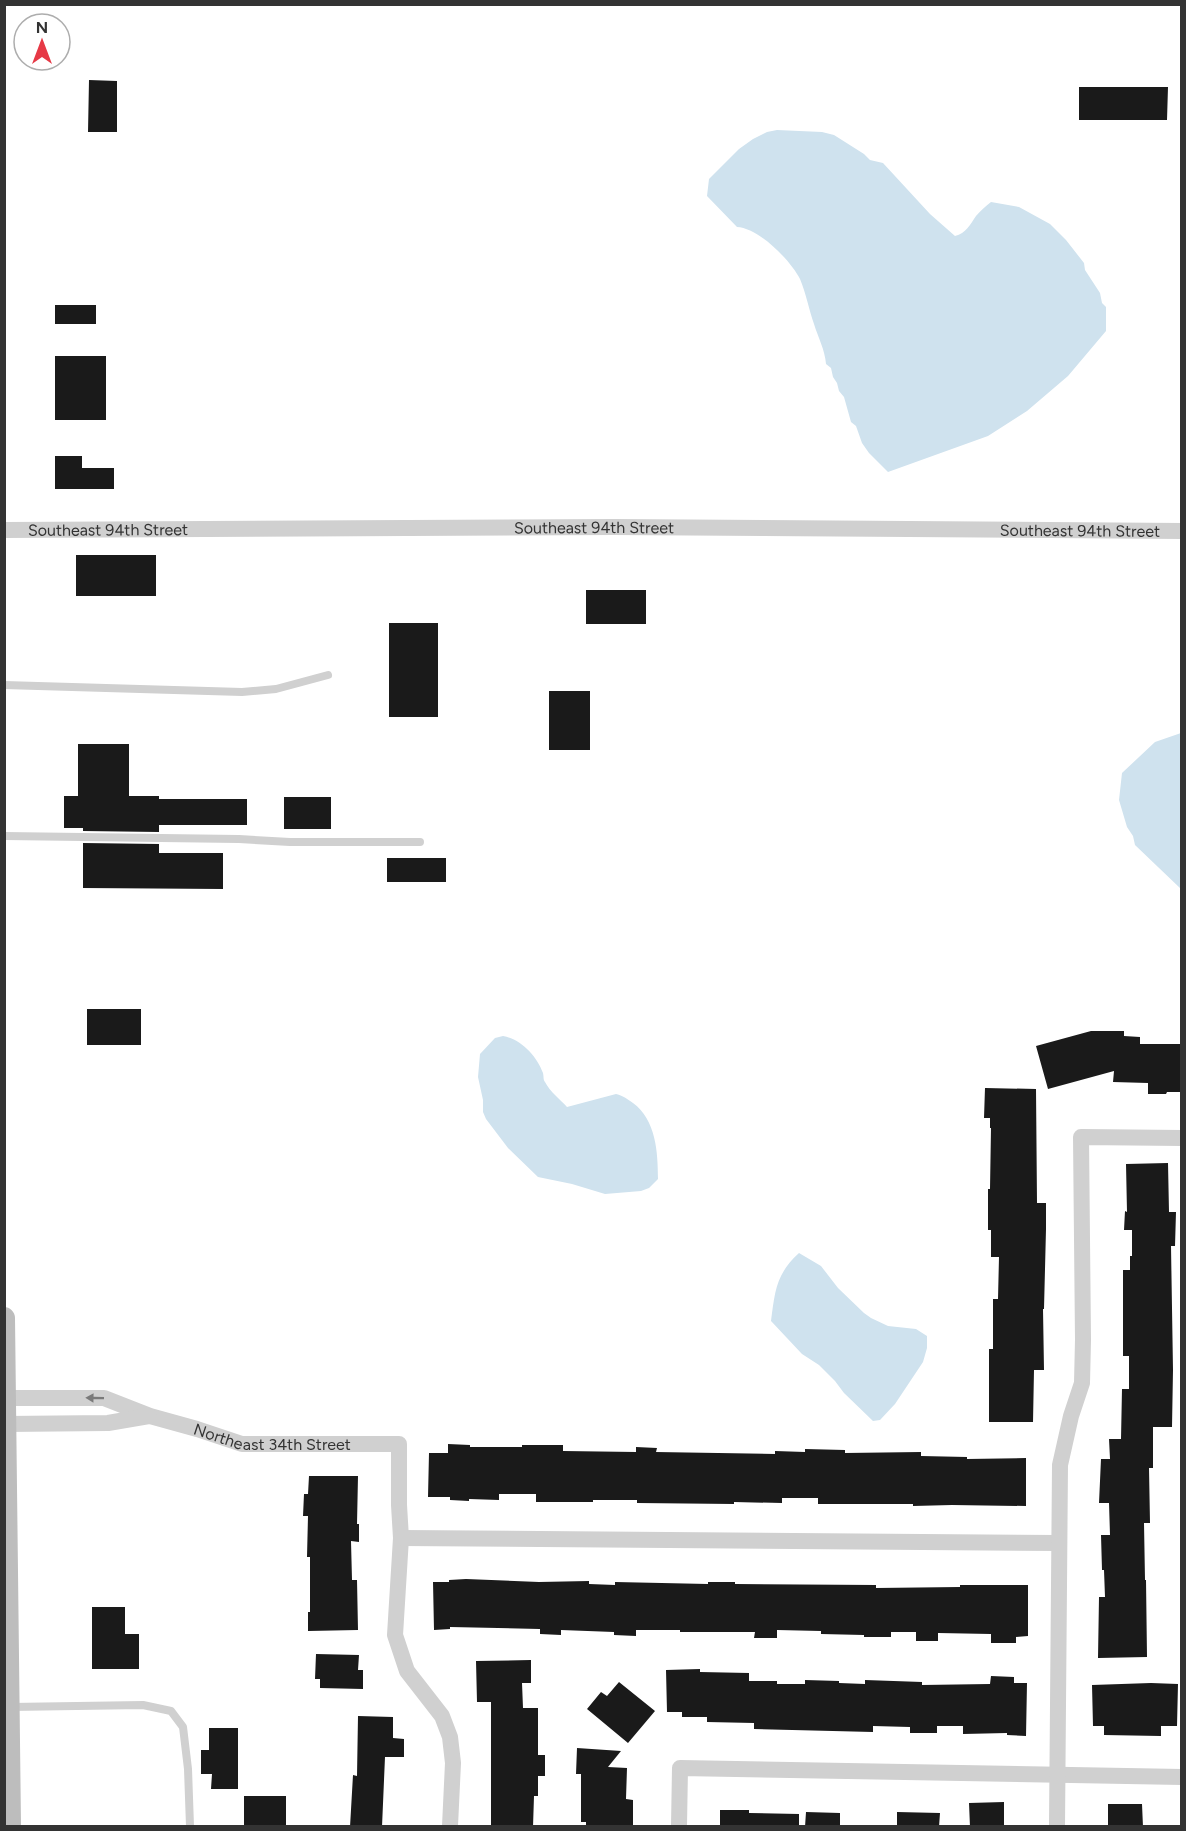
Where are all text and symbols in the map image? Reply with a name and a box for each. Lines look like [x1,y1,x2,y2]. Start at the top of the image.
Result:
north arrow [12,12,72,72]
text: N [36,18,48,37]
street label: Southeast 94th Street [514,517,674,537]
street label: Southeast 94th Street [28,520,188,539]
street label: Southeast 94th Street [1000,520,1160,540]
one-way arrow [85,1393,104,1403]
street label: Northeast 34th Street [191,1419,351,1454]

